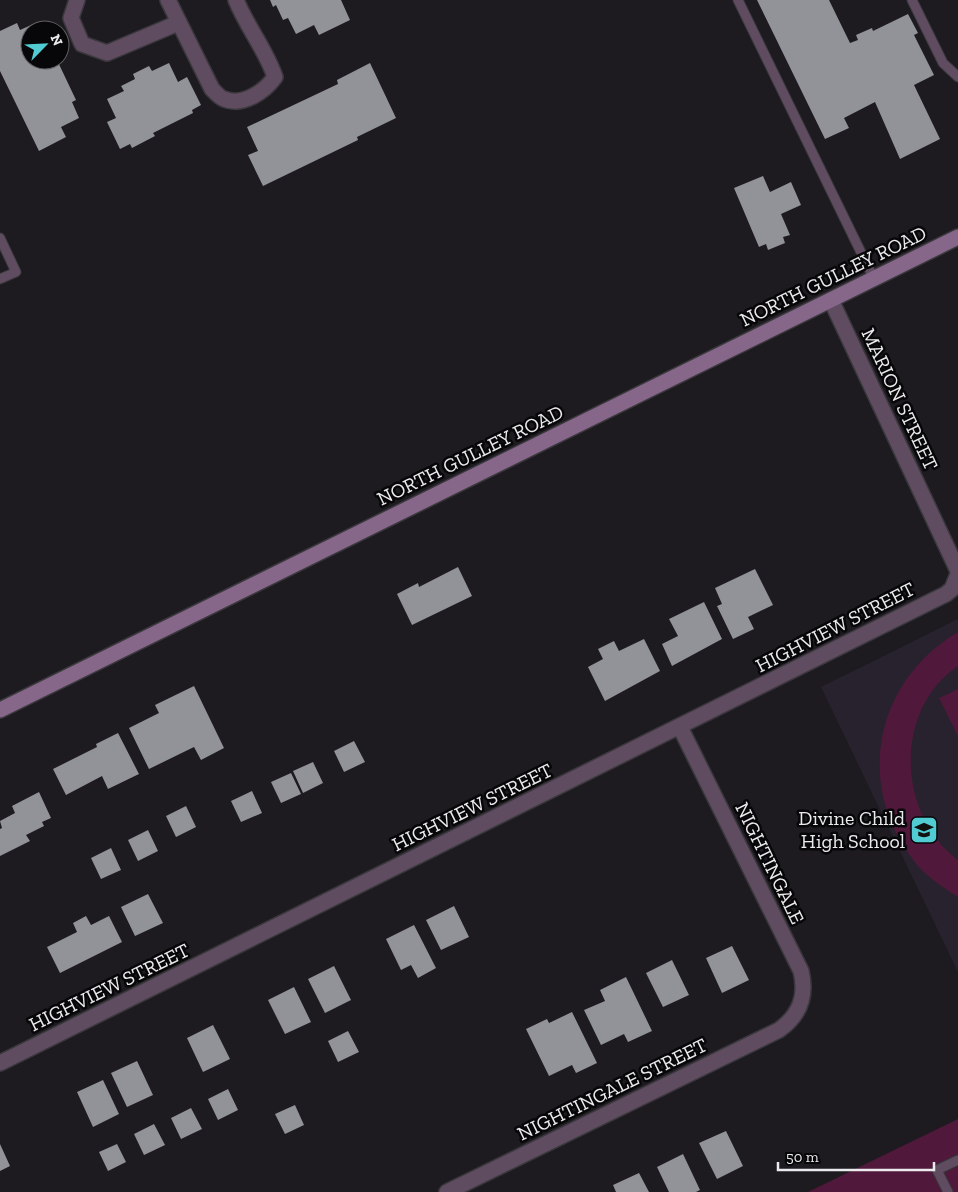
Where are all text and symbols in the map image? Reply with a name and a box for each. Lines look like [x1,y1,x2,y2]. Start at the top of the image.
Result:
north arrow [20,20,70,70]
text: N [46,32,66,49]
street label: NORTH GULLEY ROAD [736,220,930,332]
street label: MARION STREET [857,324,943,474]
street label: NORTH GULLEY ROAD [373,399,567,511]
street label: HIGHVIEW STREET [751,577,919,677]
street label: HIGHVIEW STREET [388,758,556,856]
street label: NIGHTINGALE [730,798,810,928]
place label: Divine Child High School [798,806,905,853]
school or university icon: Divine Child High School [909,815,939,845]
street label: HIGHVIEW STREET [25,938,193,1036]
street label: NIGHTINGALE STREET [513,1033,711,1145]
scale bar [778,1140,934,1172]
text: 50 m [786,1148,819,1166]

